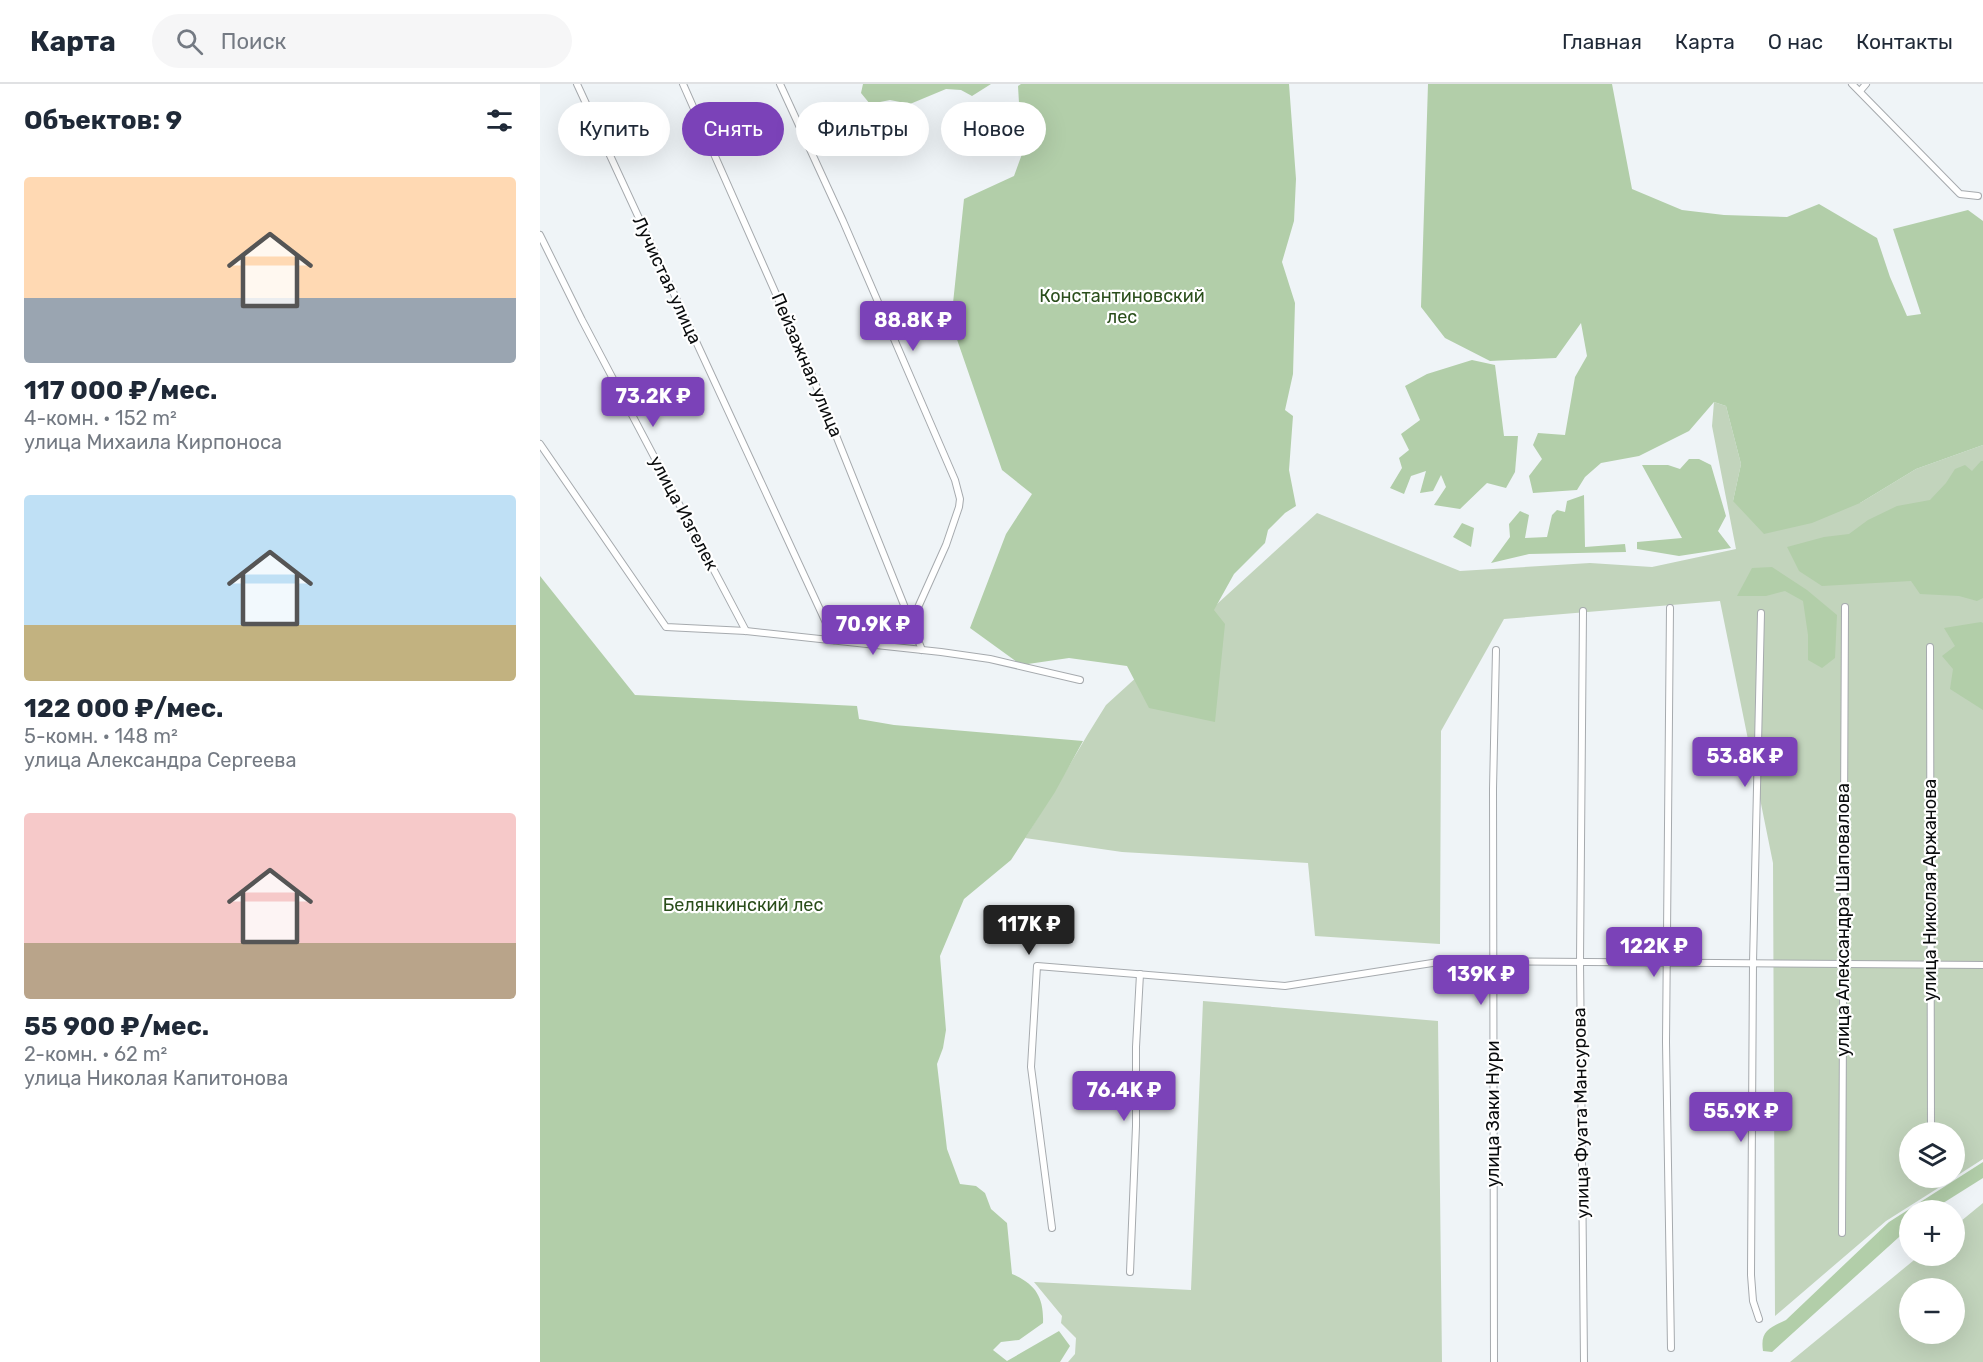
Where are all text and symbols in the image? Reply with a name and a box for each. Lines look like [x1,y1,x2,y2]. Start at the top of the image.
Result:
search box [152,14,572,68]
text: Карта [30,25,116,58]
icon: search [173,25,206,58]
text: Поиск [221,28,286,55]
text: Главная [1562,29,1642,54]
text: Карта [1675,29,1735,54]
text: О нас [1768,29,1823,54]
text: Контакты [1856,29,1953,54]
chip: Купить [558,102,670,156]
chip: Снять [682,102,784,156]
chip: Фильтры [796,102,929,156]
chip: Новое [941,102,1046,156]
icon: filters [483,104,516,137]
text: Объектов: 9 [24,105,182,136]
street label: Лучистая улица [628,213,706,347]
icon: home [216,216,324,324]
park label: Константиновский лес [1039,285,1205,328]
street label: Пейзажная улица [767,290,847,440]
pin: 88.8K ₽ [858,301,968,352]
text: 88.8K ₽ [874,308,952,332]
text: 117 000 ₽/мес. [24,375,217,406]
pin: 73.2K ₽ [598,377,708,428]
text: 73.2K ₽ [615,384,691,408]
text: 4-комн. · 152 m² [24,406,177,430]
text: улица Михаила Кирпоноса [24,430,282,454]
street label: улица Изгелек [645,452,724,574]
icon: home [216,534,324,642]
pin: 70.9K ₽ [818,605,928,656]
text: 70.9K ₽ [836,612,910,636]
text: 122 000 ₽/мес. [24,693,223,724]
text: 5-комн. · 148 m² [24,724,178,748]
pin: 53.8K ₽ [1690,737,1800,788]
text: 53.8K ₽ [1706,744,1784,768]
text: улица Александра Сергеева [24,748,296,772]
street label: улица Николая Аржанова [1919,779,1941,1001]
street label: улица Александра Шаповалова [1832,783,1854,1057]
icon: home [216,852,324,960]
park label: Белянкинский лес [663,894,823,916]
pin: 117K ₽ [980,905,1078,956]
text: 117K ₽ [997,912,1061,936]
pin: 122K ₽ [1605,927,1703,978]
text: 122K ₽ [1620,934,1688,958]
pin: 139K ₽ [1432,955,1530,1006]
text: 139K ₽ [1447,962,1515,986]
street label: улица Фуата Мансурова [1568,1007,1594,1219]
text: 55 900 ₽/мес. [24,1011,209,1042]
street label: улица Заки Нури [1482,1041,1504,1187]
text: 2-комн. · 62 m² [24,1042,167,1066]
text: улица Николая Капитонова [24,1066,288,1090]
pin: 76.4K ₽ [1069,1071,1179,1122]
text: 76.4K ₽ [1086,1078,1162,1102]
pin: 55.9K ₽ [1686,1092,1796,1143]
text: 55.9K ₽ [1703,1099,1779,1123]
map controls [1899,1122,1965,1344]
button: layers [1899,1122,1965,1188]
button: + [1899,1200,1965,1266]
button: − [1899,1278,1965,1344]

